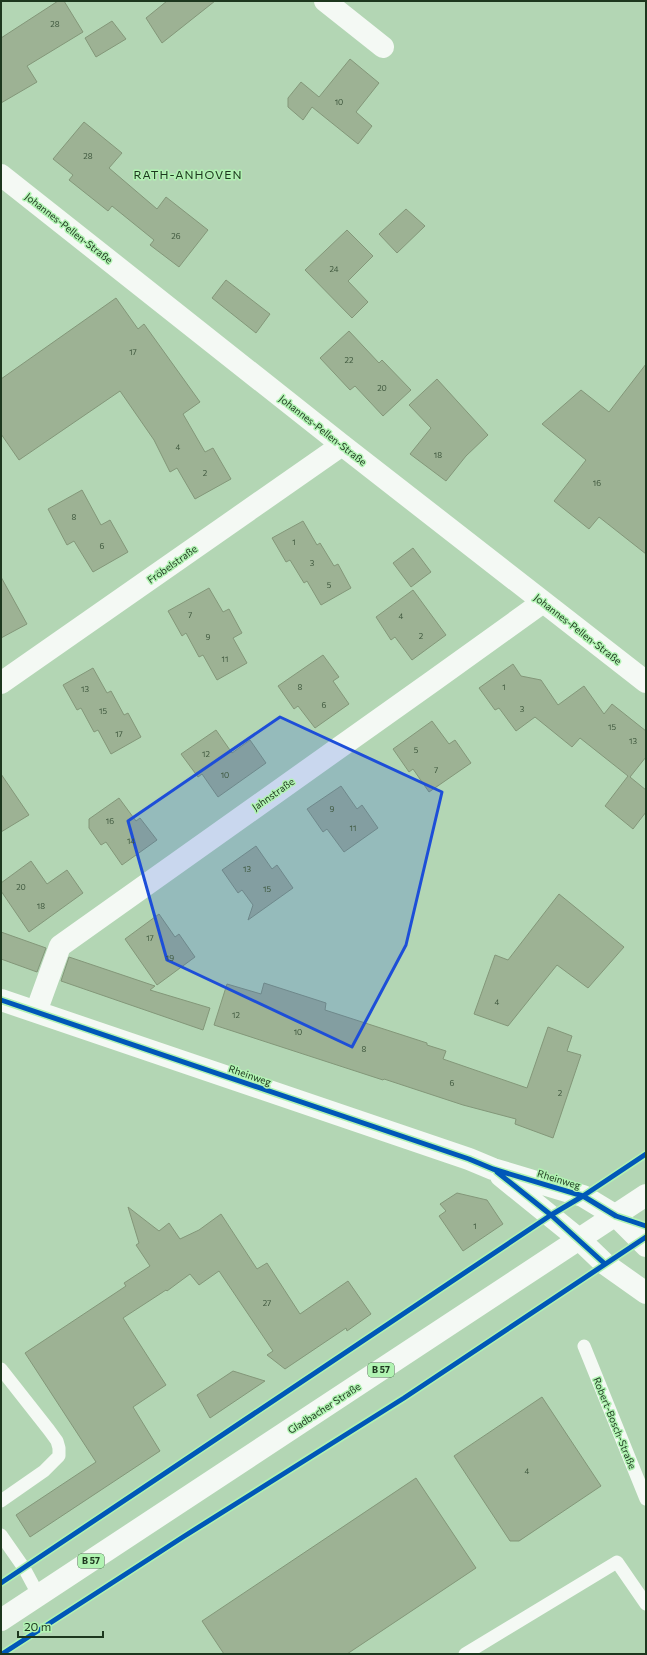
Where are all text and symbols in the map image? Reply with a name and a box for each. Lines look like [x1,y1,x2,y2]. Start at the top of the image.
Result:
house number: 28 [50,19,60,29]
house number: 10 [335,97,343,107]
house number: 28 [83,151,93,161]
district label: RATH-ANHOVEN [133,167,243,181]
street label: Johannes-Pellen-Straße [23,190,115,266]
house number: 26 [171,231,181,241]
house number: 24 [329,264,339,274]
house number: 17 [129,347,137,357]
house number: 22 [345,355,354,365]
house number: 20 [377,383,387,393]
street label: Johannes-Pellen-Straße [277,392,369,468]
house number: 4 [176,442,181,452]
house number: 18 [434,450,442,460]
house number: 2 [203,468,208,478]
house number: 16 [593,478,601,488]
house number: 8 [72,512,77,522]
house number: 1 [292,537,296,547]
house number: 6 [100,541,105,551]
street label: Fröbelstraße [145,542,199,586]
house number: 3 [310,558,315,568]
house number: 5 [327,580,332,590]
street label: Johannes-Pellen-Straße [532,591,624,667]
house number: 7 [188,610,192,620]
house number: 4 [399,611,404,621]
house number: 2 [419,631,424,641]
house number: 9 [206,632,211,642]
house number: 11 [222,654,228,664]
house number: 8 [298,682,303,692]
house number: 1 [502,682,506,692]
house number: 13 [81,684,89,694]
house number: 6 [322,700,327,710]
house number: 3 [520,704,525,714]
house number: 15 [99,706,107,716]
house number: 15 [608,722,616,732]
house number: 17 [115,729,123,739]
house number: 13 [629,736,637,746]
house number: 5 [414,745,419,755]
house number: 12 [202,749,210,759]
house number: 7 [434,765,438,775]
house number: 10 [221,770,229,780]
street label: Jahnstraße [250,775,296,813]
house number: 9 [330,804,335,814]
house number: 16 [106,816,114,826]
house number: 11 [350,823,356,833]
house number: 14 [127,836,135,846]
house number: 13 [243,864,251,874]
house number: 20 [16,882,26,892]
house number: 15 [263,884,271,894]
house number: 18 [37,901,45,911]
house number: 17 [146,933,154,943]
house number: 19 [166,953,174,963]
house number: 4 [495,997,500,1007]
house number: 12 [232,1010,240,1020]
house number: 10 [294,1027,302,1037]
house number: 8 [362,1044,367,1054]
street label: Rheinweg [227,1062,273,1088]
house number: 6 [450,1078,455,1088]
house number: 2 [558,1088,563,1098]
street label: Rheinweg [536,1167,583,1191]
house number: 1 [473,1221,477,1231]
house number: 27 [263,1298,271,1308]
road number: B 57 [368,1363,394,1377]
street label: Robert-Bosch-Straße [591,1375,639,1471]
street label: Gladbacher Straße [285,1380,363,1436]
house number: 4 [525,1466,530,1476]
road number: B 57 [78,1554,104,1568]
scale bar [18,1613,103,1639]
text: 20 m [24,1619,51,1633]

